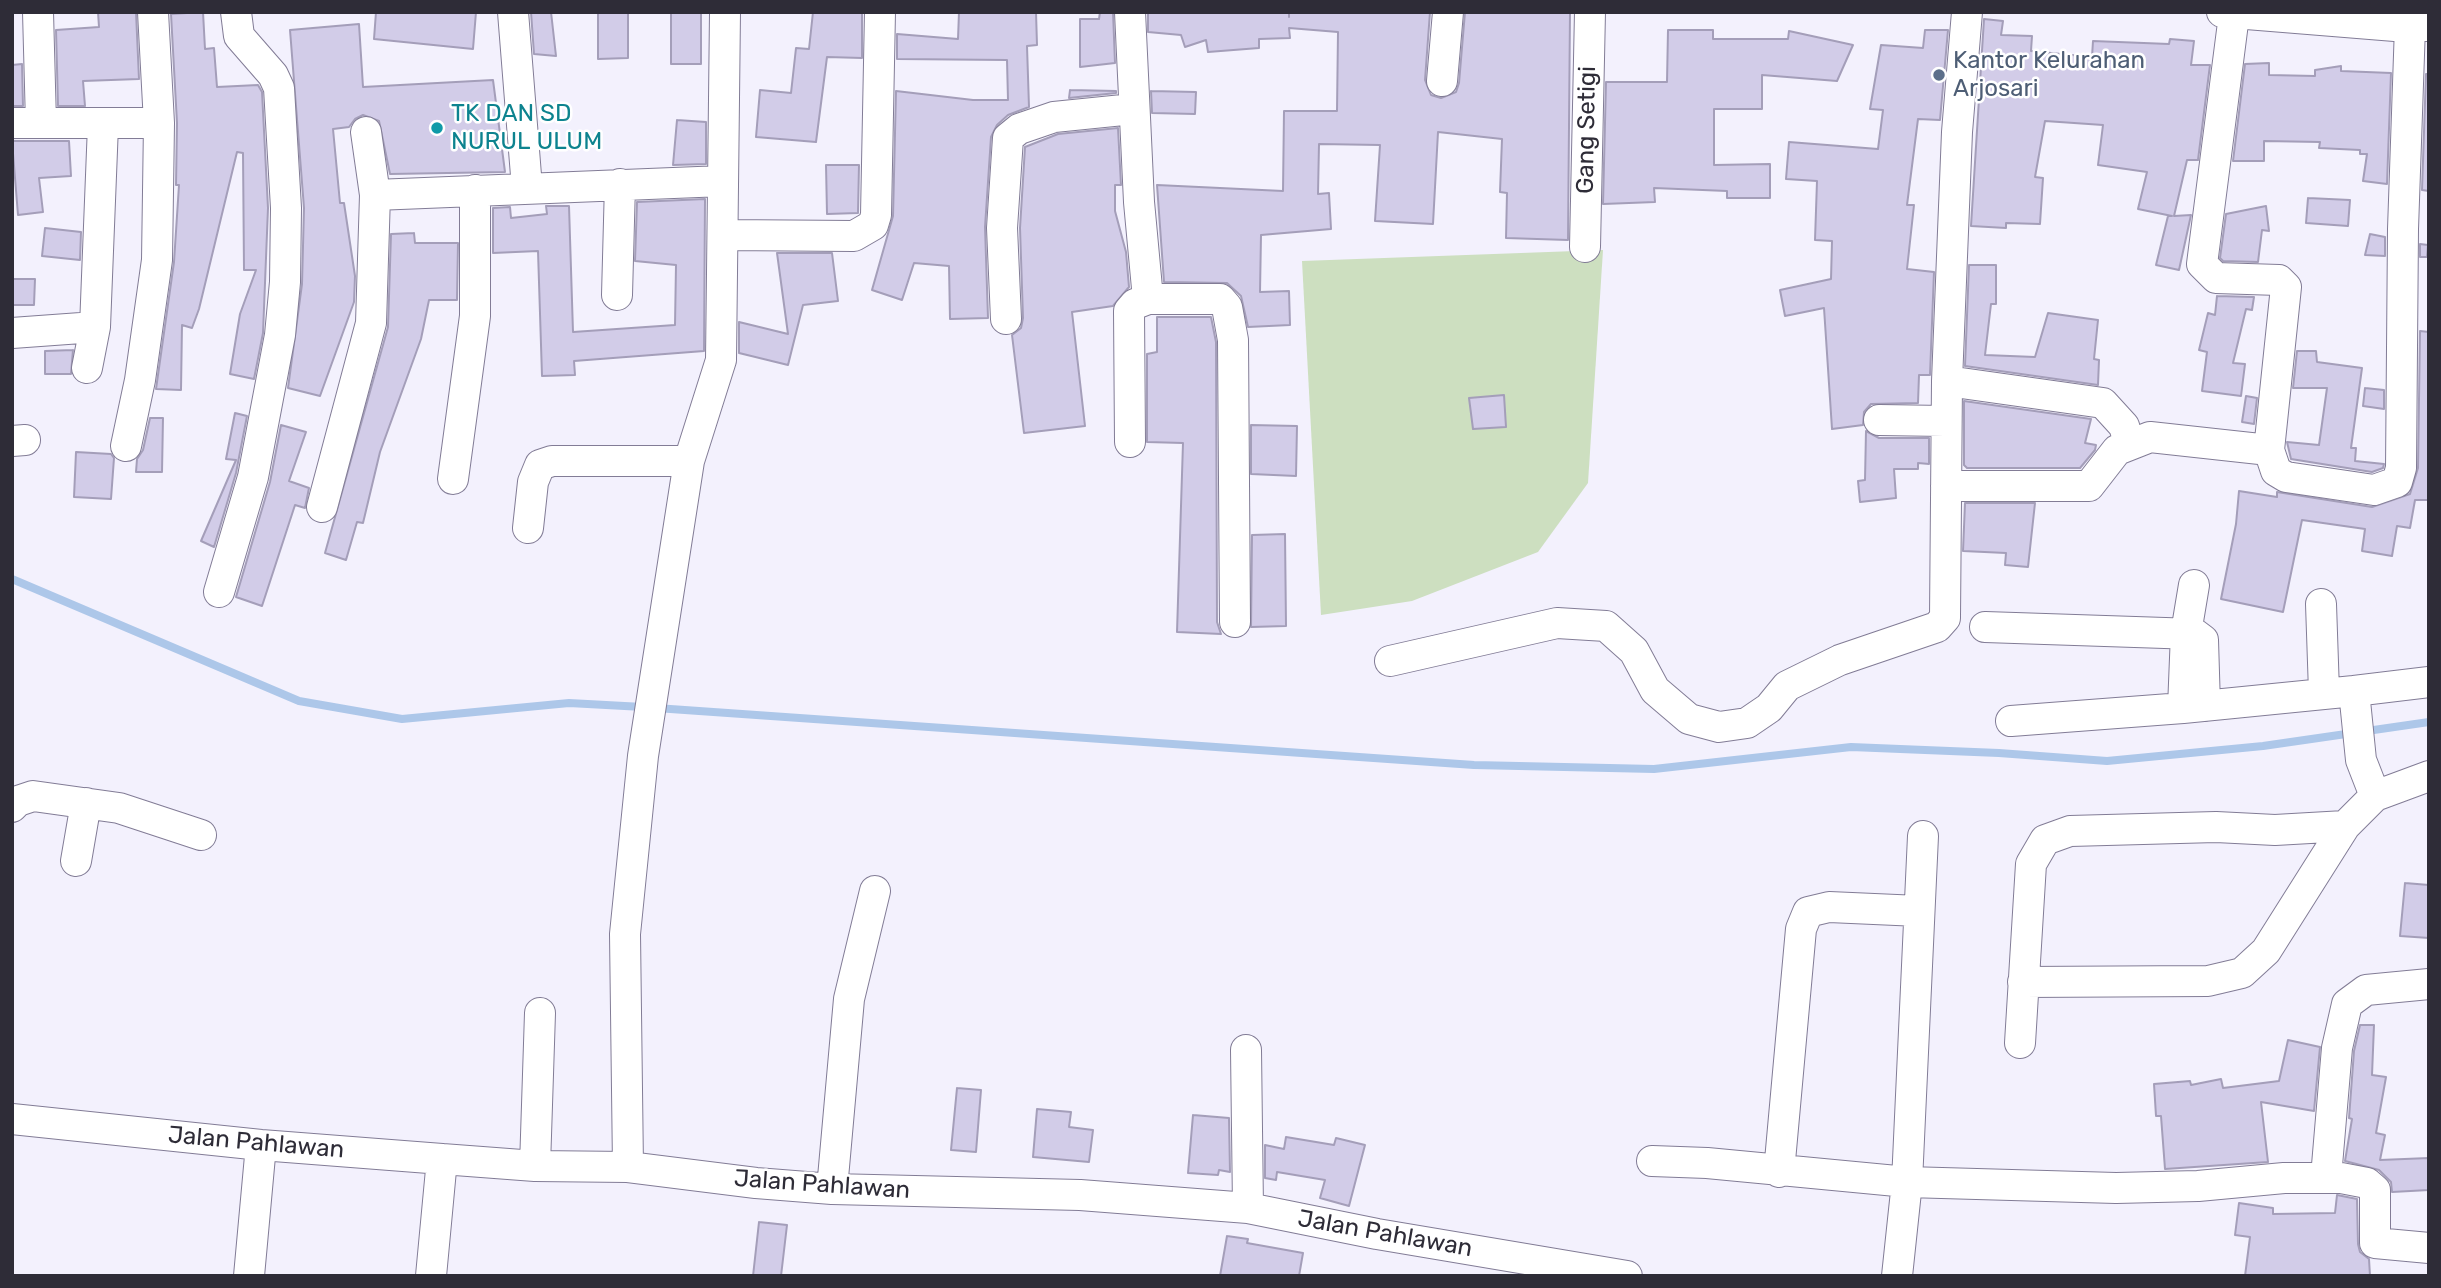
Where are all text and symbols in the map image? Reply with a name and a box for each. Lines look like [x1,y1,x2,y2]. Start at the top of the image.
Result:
place label: Kantor Kelurahan Arjosari [1953,47,2145,103]
street label: Gang Setigi [1571,66,1603,194]
marker: Kantor Kelurahan Arjosari [1931,67,1947,83]
place label: TK DAN SD NURUL ULUM [451,100,602,156]
marker: TK DAN SD NURUL ULUM [429,120,445,136]
street label: Jalan Pahlawan [167,1121,345,1165]
street label: Jalan Pahlawan [733,1164,911,1206]
street label: Jalan Pahlawan [1296,1204,1474,1264]

